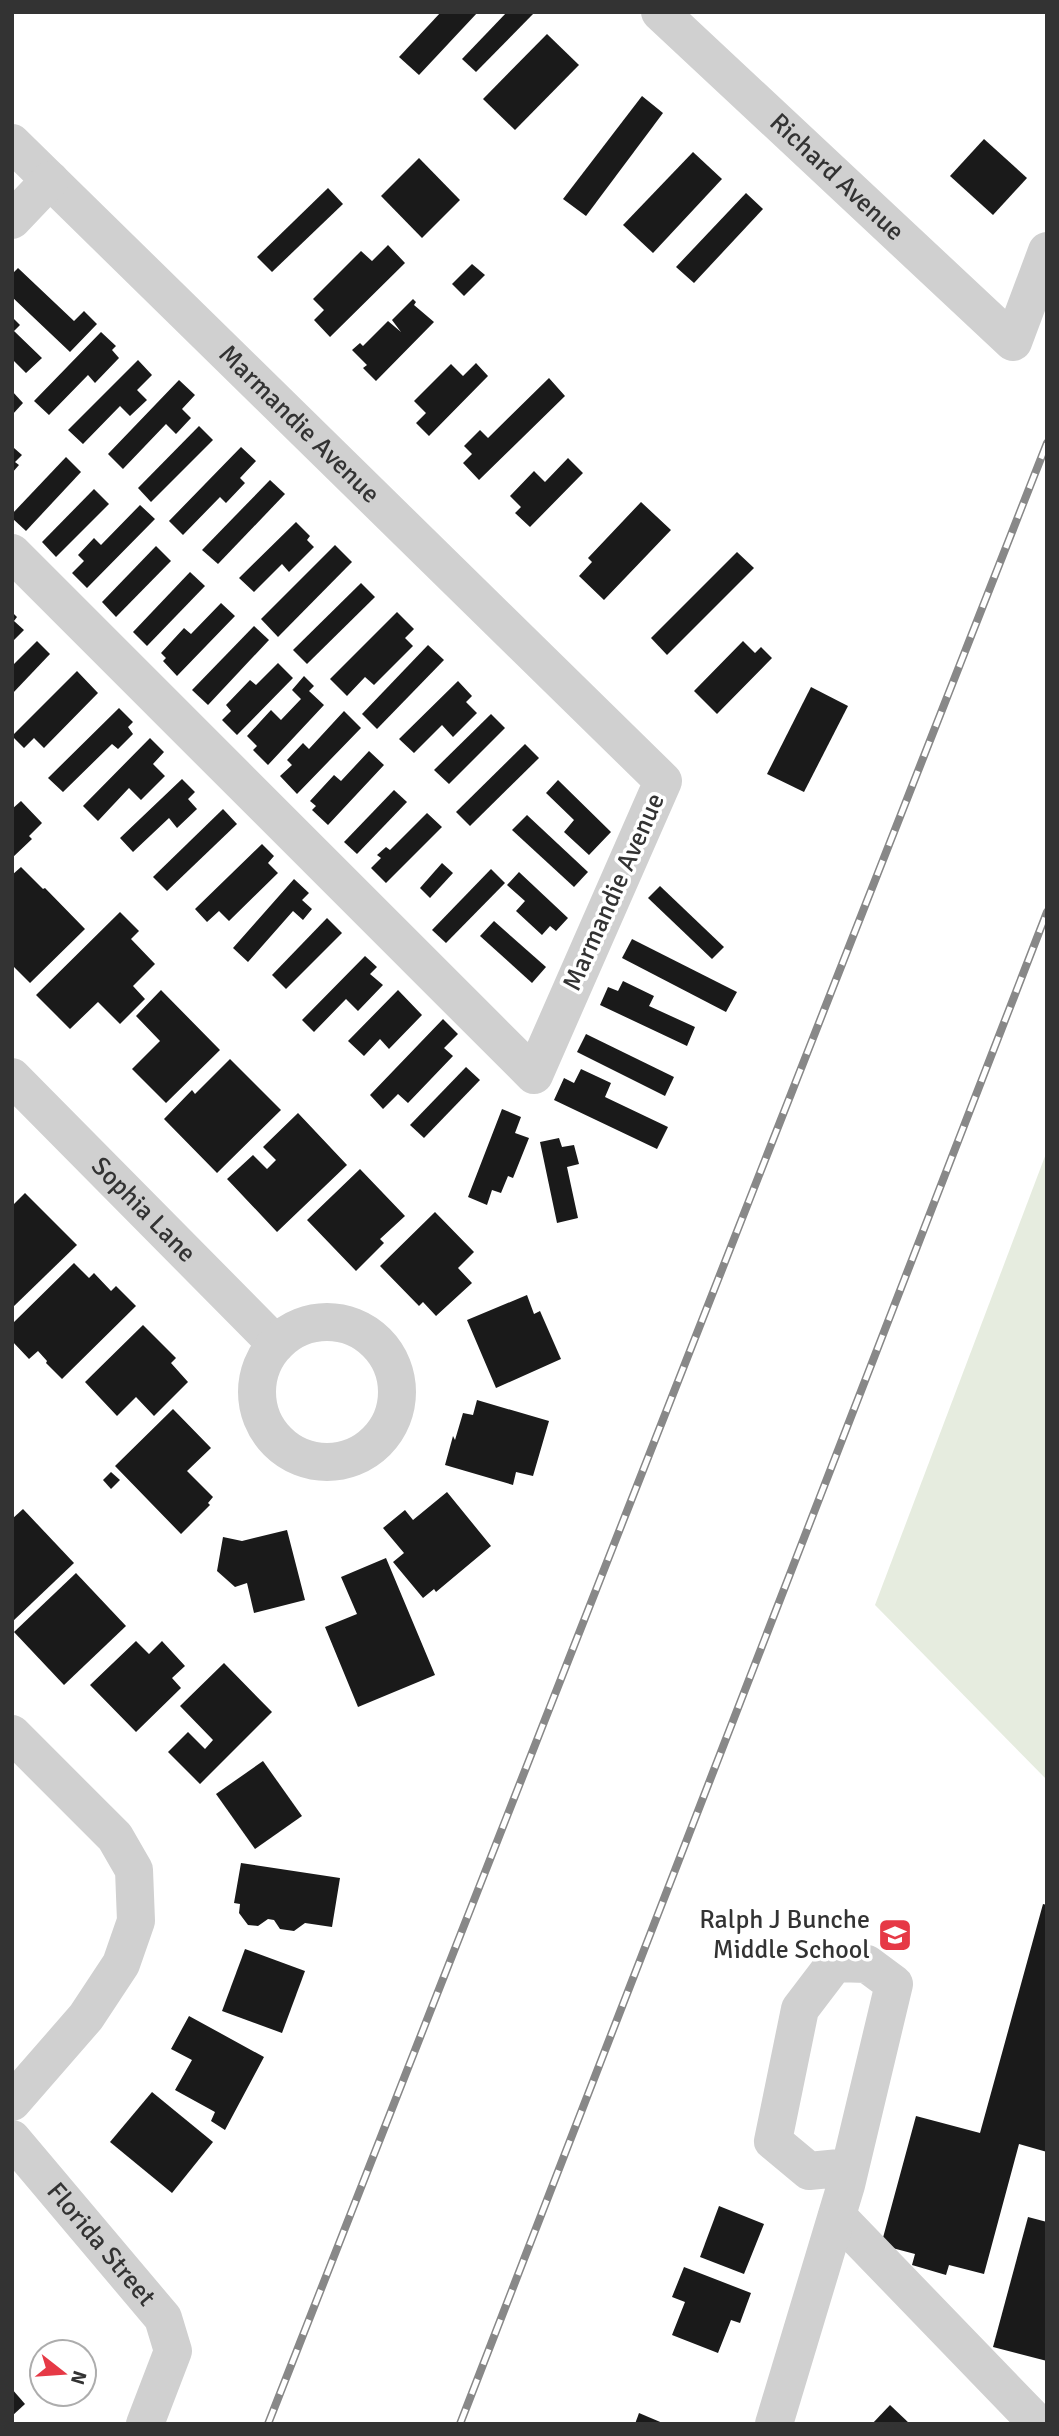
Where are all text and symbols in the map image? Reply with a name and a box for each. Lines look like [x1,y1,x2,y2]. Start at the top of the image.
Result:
street label: Richard Avenue [763,107,911,248]
street label: Marmandie Avenue [212,338,386,510]
street label: Marmandie Avenue [556,788,672,996]
street label: Sophia Lane [84,1151,203,1269]
place label: Ralph J Bunche Middle School [699,1904,870,1966]
school or university icon: Ralph J Bunche Middle School [876,1916,914,1954]
street label: Florida Street [40,2176,162,2313]
north arrow [28,2338,98,2408]
text: N [65,2368,92,2388]

